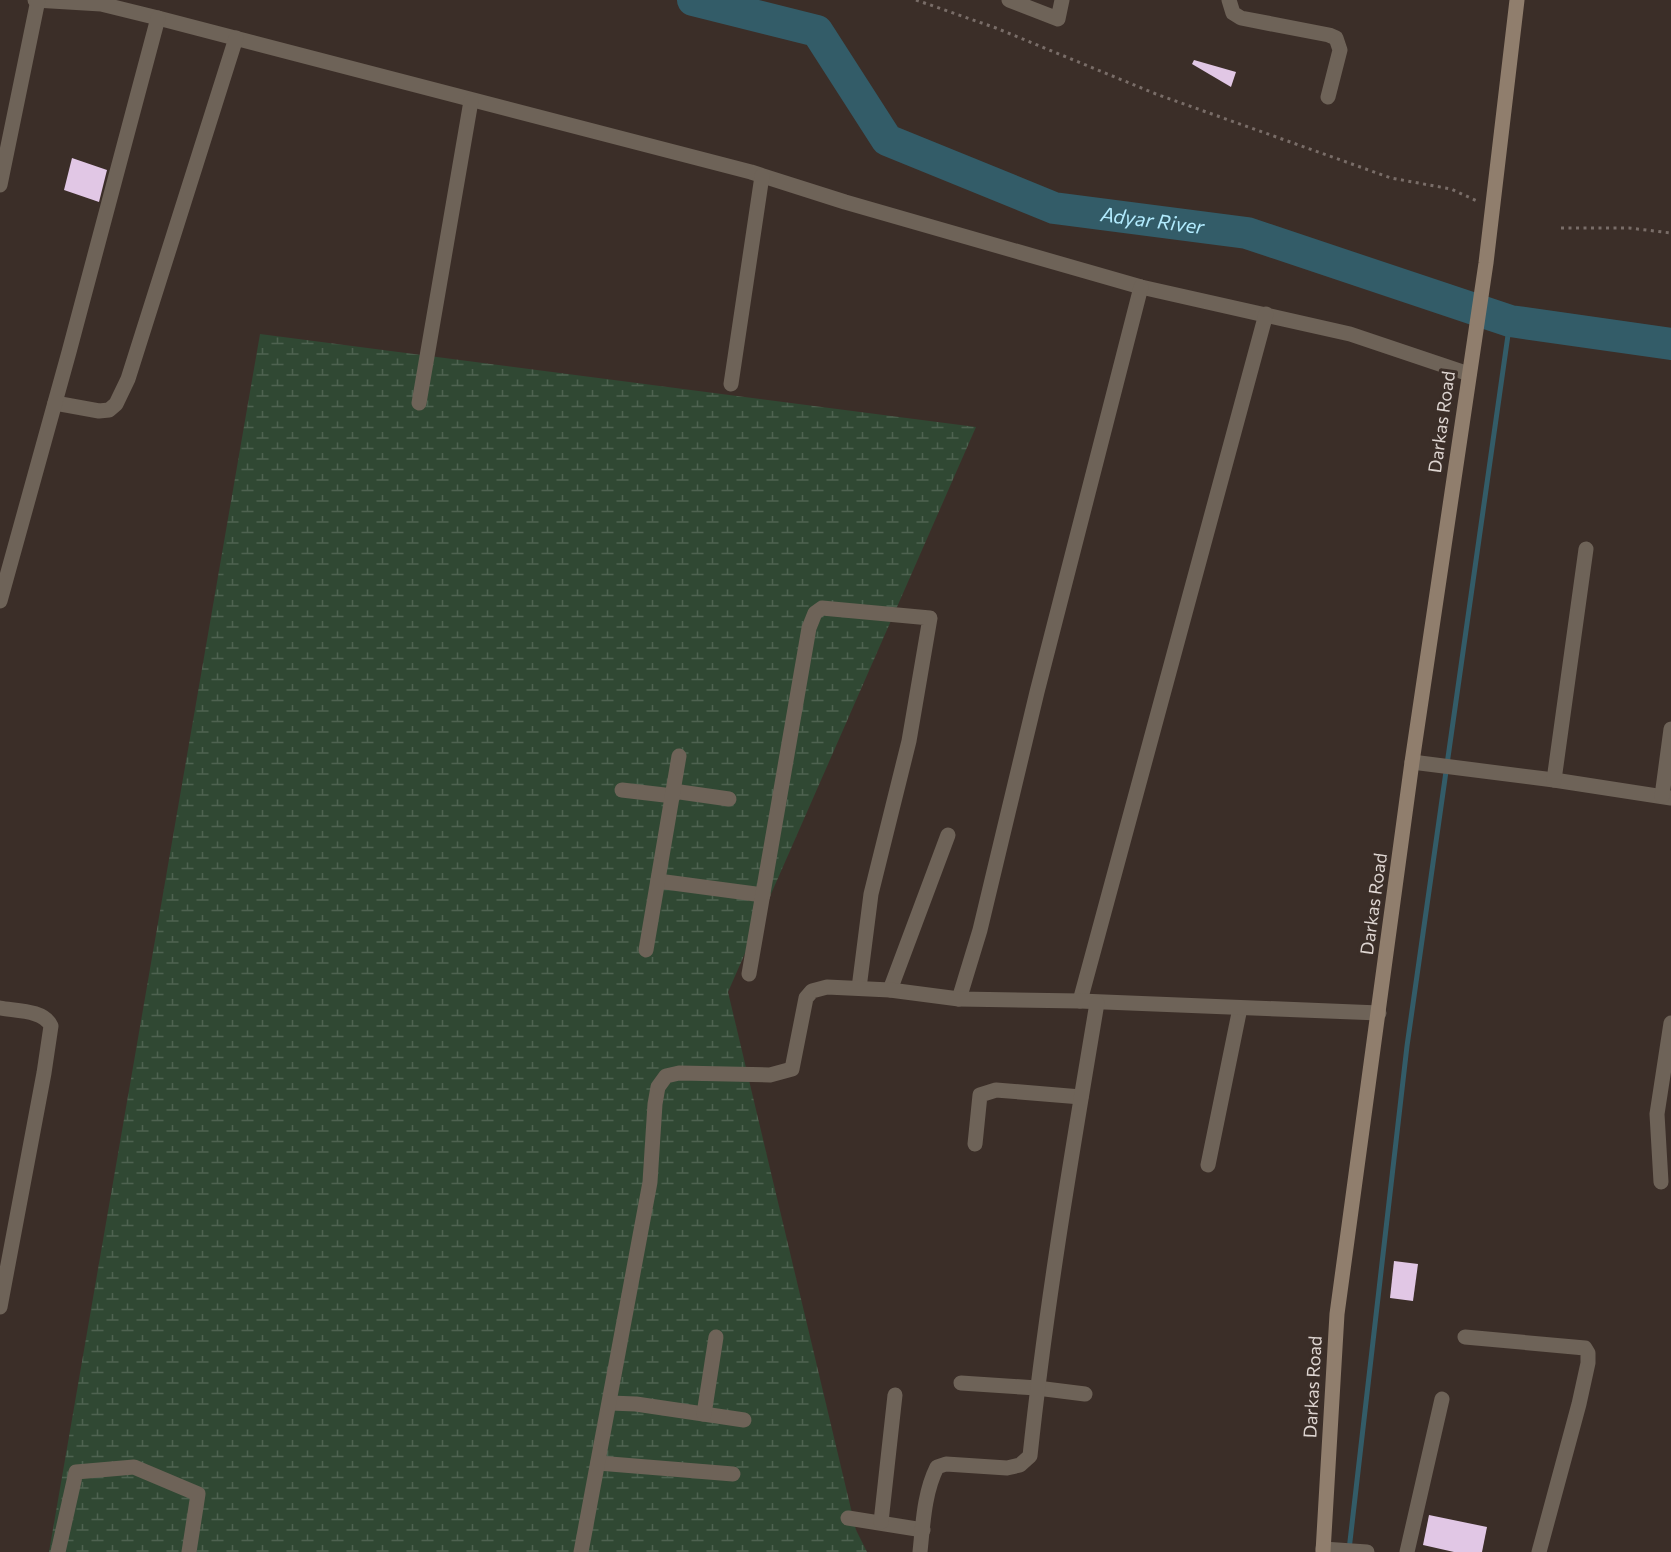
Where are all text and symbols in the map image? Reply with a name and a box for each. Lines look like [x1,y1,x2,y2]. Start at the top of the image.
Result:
water label: Adyar River [1098,201,1207,238]
street label: Darkas Road [1423,369,1459,474]
street label: Darkas Road [1355,851,1391,956]
street label: Darkas Road [1298,1335,1326,1439]

